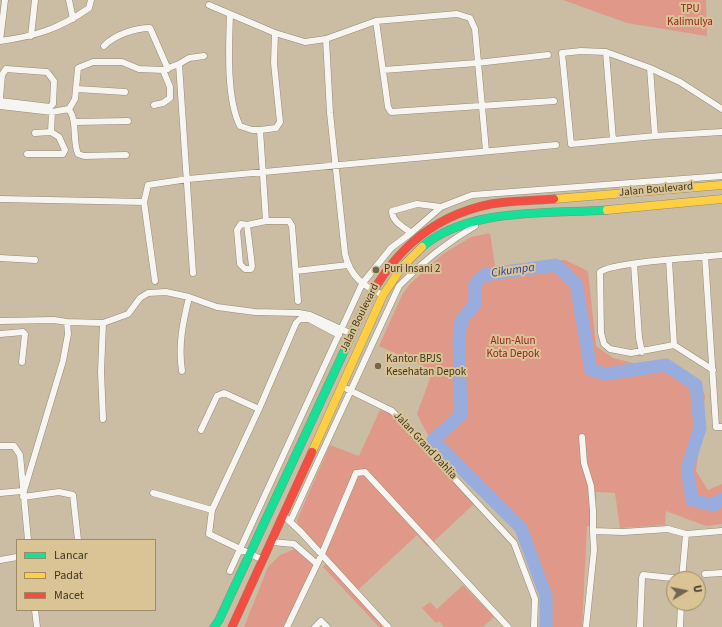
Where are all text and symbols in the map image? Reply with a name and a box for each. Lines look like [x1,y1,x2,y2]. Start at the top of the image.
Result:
park label: TPU Kalimulya [667,3,713,29]
street label: Jalan Boulevard [618,180,694,200]
water label: Cikumpa [490,261,536,281]
place label: Puri Insani 2 [384,263,440,277]
marker: Puri Insani 2 [371,265,381,275]
street label: Jalan Boulevard [338,282,382,354]
park label: Alun-Alun Kota Depok [486,335,540,361]
place label: Kantor BPJS Kesehatan Depok [386,353,466,379]
marker: Kantor BPJS Kesehatan Depok [373,361,383,371]
street label: Jalan Grand Dahlia [391,410,459,482]
legend [16,539,156,611]
text: Lancar [54,547,88,564]
text: Padat [54,567,83,584]
north arrow [666,571,706,611]
text: U [689,584,705,594]
text: Macet [54,587,84,604]

